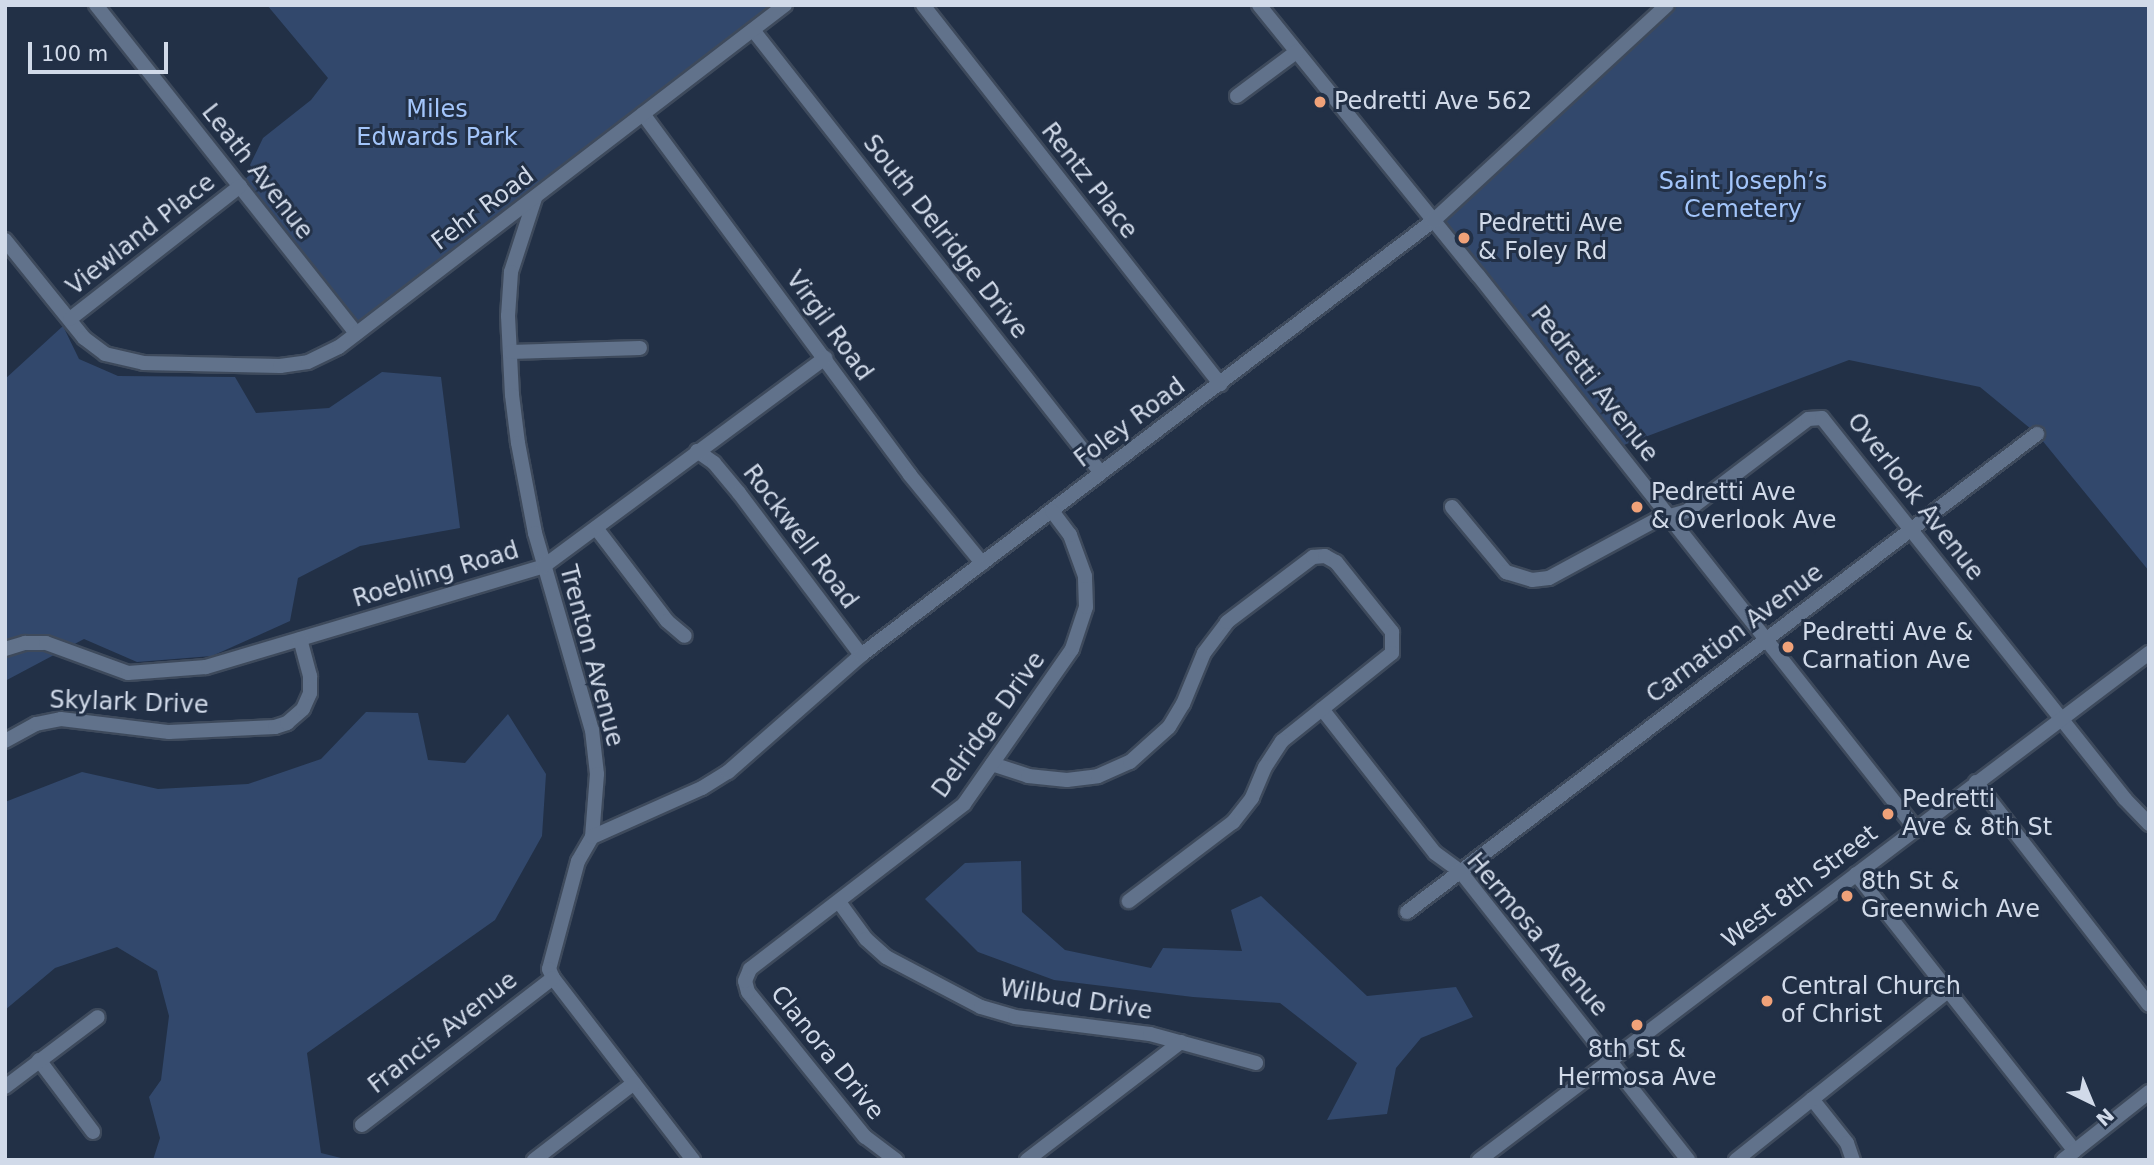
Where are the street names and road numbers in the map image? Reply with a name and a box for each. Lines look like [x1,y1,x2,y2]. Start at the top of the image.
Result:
street label: Leath Avenue [195,99,319,245]
street label: Rentz Place [1035,117,1143,245]
street label: South Delridge Drive [856,129,1034,345]
street label: Fehr Road [426,161,540,257]
street label: Viewland Place [61,168,221,302]
street label: Virgil Road [780,266,878,386]
street label: Pedretti Avenue [1524,300,1664,468]
street label: Foley Road [1069,372,1191,474]
street label: Overlook Avenue [1841,408,1989,586]
street label: Rockwell Road [736,459,864,615]
street label: Roebling Road [350,536,522,614]
street label: Carnation Avenue [1641,558,1829,710]
street label: Trenton Avenue [553,562,629,750]
street label: Delridge Drive [926,646,1052,804]
street label: Skylark Drive [49,686,209,720]
street label: West 8th Street [1717,819,1883,955]
street label: Hermosa Avenue [1460,847,1614,1023]
street label: Francis Avenue [363,966,523,1100]
street label: Wilbud Drive [998,974,1154,1026]
street label: Clanora Drive [764,980,890,1126]

